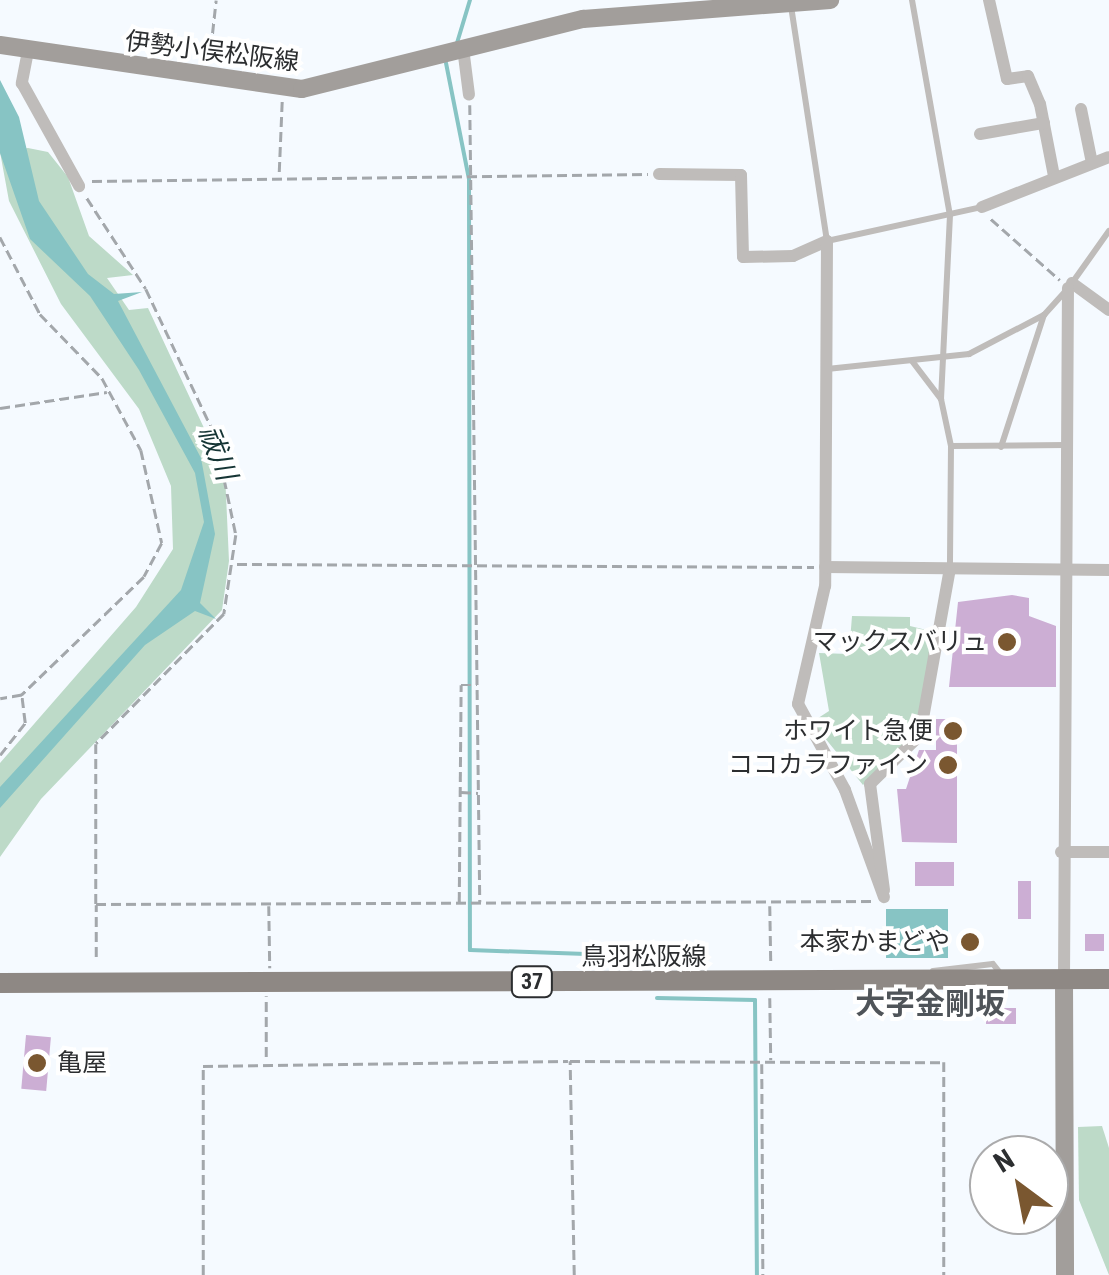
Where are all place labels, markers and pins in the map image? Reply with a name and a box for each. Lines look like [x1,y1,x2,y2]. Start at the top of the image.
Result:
place label: マックスバリュ [812,627,987,657]
marker: マックスバリュ [996,631,1018,653]
place label: ホワイト急便 [783,716,933,746]
marker: ホワイト急便 [942,720,964,742]
place label: ココカラファイン [728,750,928,780]
marker: ココカラファイン [937,754,959,776]
place label: 本家かまどや [800,927,950,957]
marker: 本家かまどや [959,931,981,953]
place label: 亀屋 [57,1048,107,1078]
marker: 亀屋 [26,1052,48,1074]

